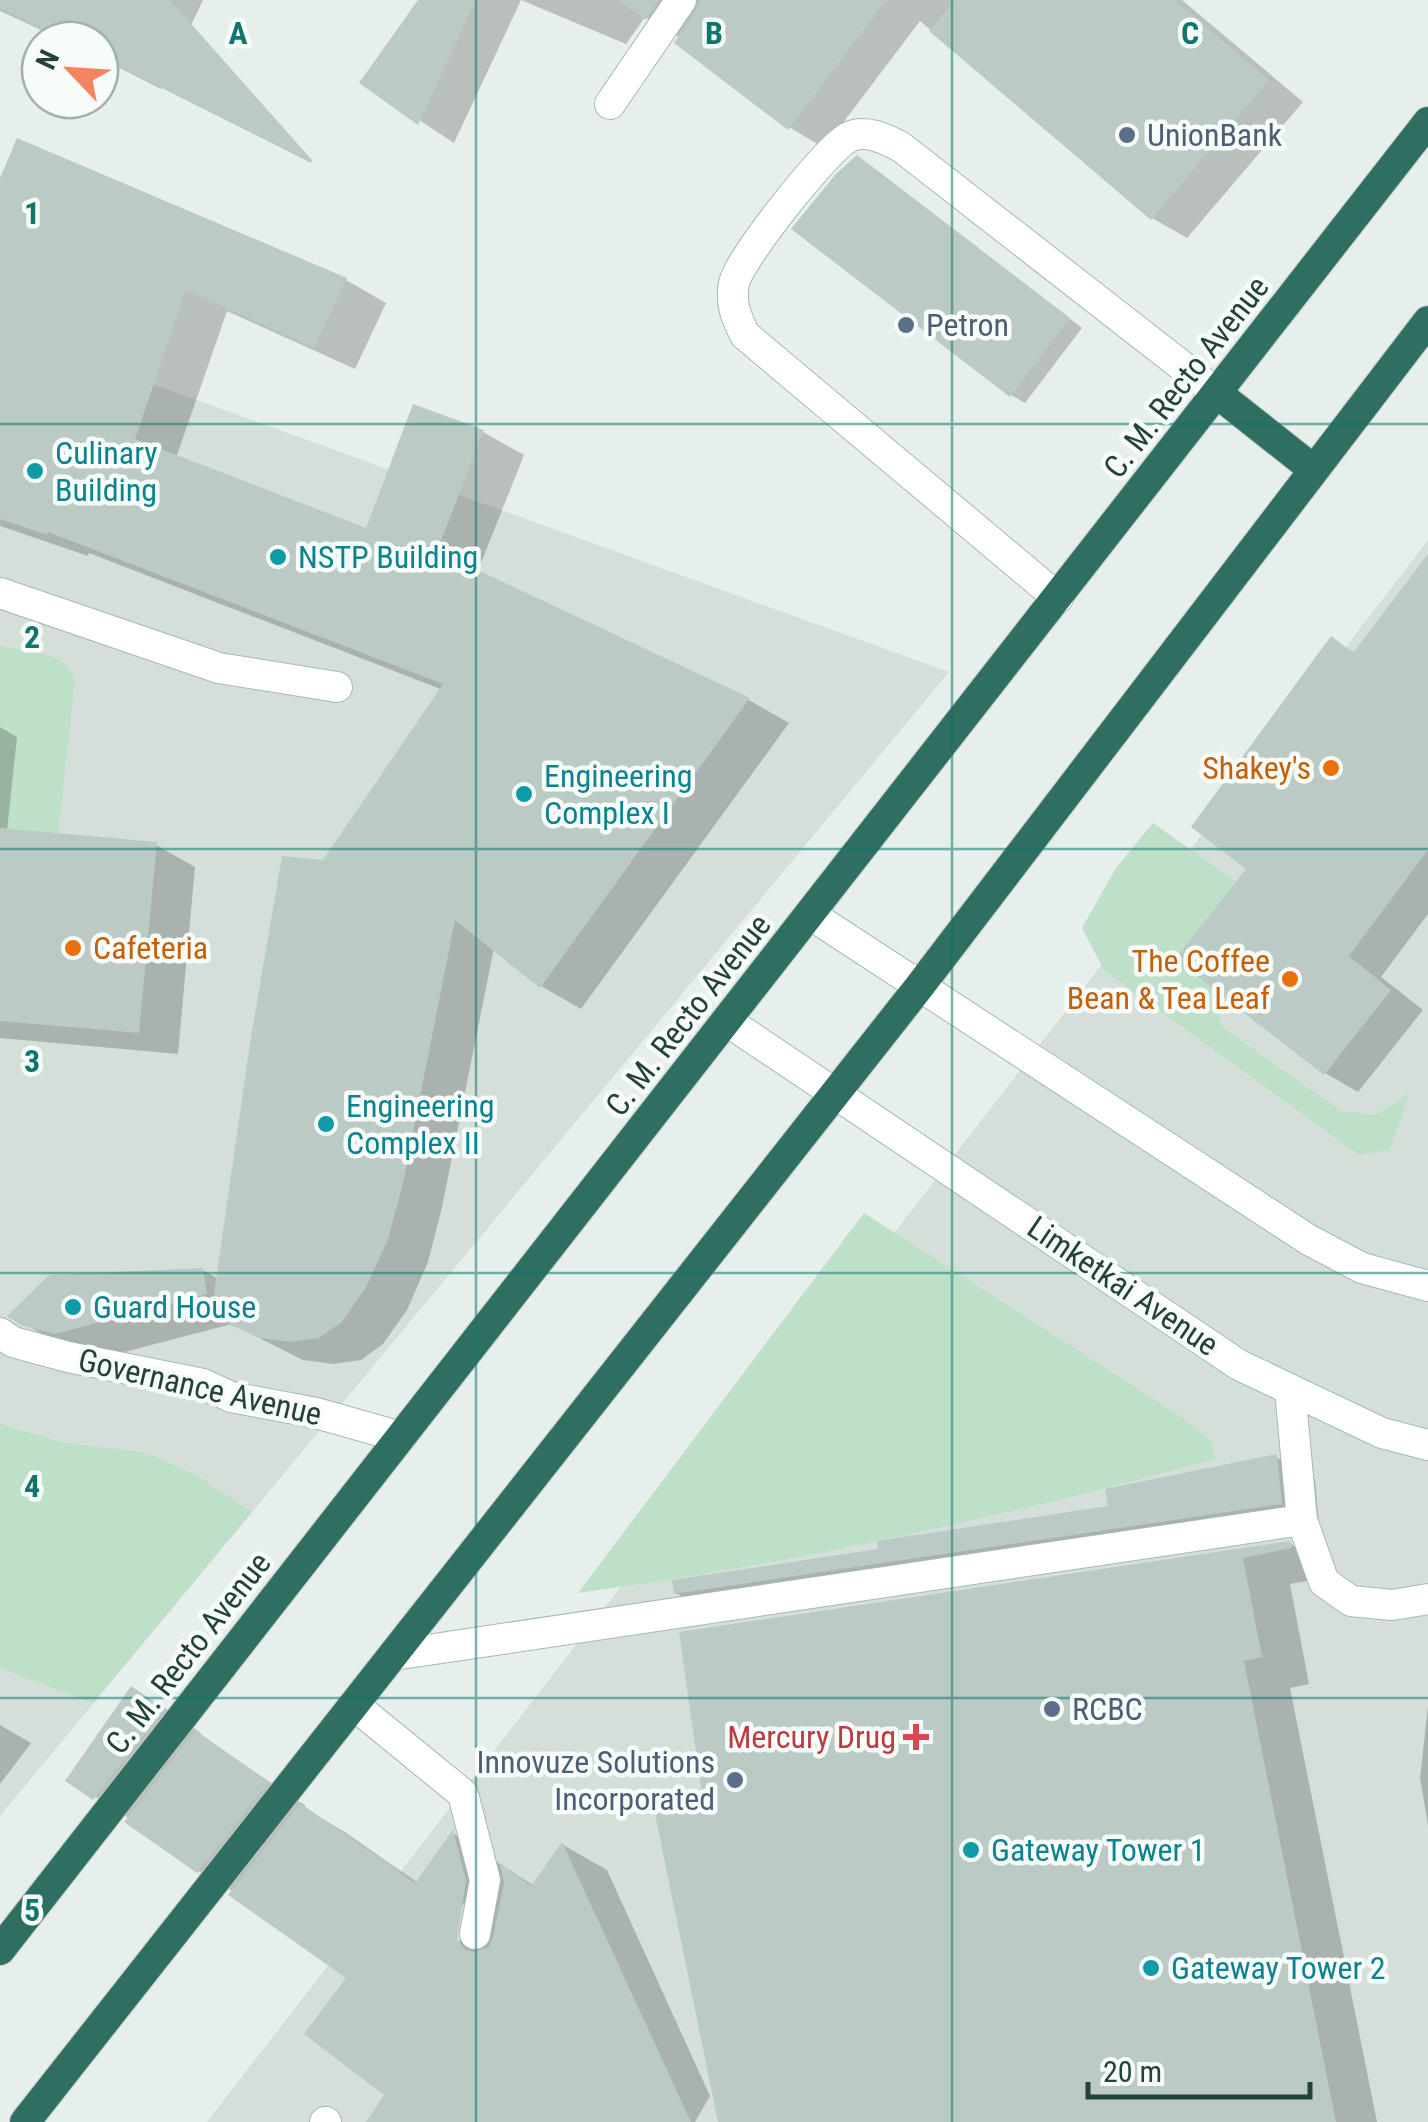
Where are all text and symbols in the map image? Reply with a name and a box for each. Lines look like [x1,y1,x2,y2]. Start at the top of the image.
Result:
text: A [228,14,248,52]
text: B [705,14,723,52]
text: C [1181,14,1199,52]
north arrow [20,20,120,120]
text: N [29,45,66,74]
place label: UnionBank [1147,116,1283,154]
marker: UnionBank [1116,124,1138,146]
text: 1 [24,194,40,232]
street label: C. M. Recto Avenue [1096,269,1276,485]
place label: Petron [926,306,1009,344]
marker: Petron [895,314,917,336]
place label: Culinary Building [55,434,157,509]
marker: Culinary Building [24,460,46,482]
place label: NSTP Building [298,538,478,576]
marker: NSTP Building [267,546,289,568]
text: 2 [24,618,40,656]
place label: Shakey's [1202,749,1311,787]
place label: Engineering Complex I [544,757,692,832]
marker: Shakey's [1320,757,1342,779]
marker: Engineering Complex I [513,783,535,805]
street label: C. M. Recto Avenue [598,907,778,1123]
place label: Cafeteria [93,929,208,967]
marker: Cafeteria [62,937,84,959]
place label: The Coffee Bean & Tea Leaf [1067,942,1270,1017]
marker: The Coffee Bean & Tea Leaf [1279,968,1301,990]
text: 3 [24,1042,40,1080]
place label: Engineering Complex II [346,1087,494,1162]
marker: Engineering Complex II [315,1113,337,1135]
street label: Limketkai Avenue [1020,1208,1226,1364]
place label: Guard House [93,1288,256,1326]
marker: Guard House [62,1296,84,1318]
street label: Governance Avenue [75,1341,325,1433]
text: 4 [24,1467,40,1505]
street label: C. M. Recto Avenue [98,1545,278,1761]
place label: RCBC [1072,1690,1143,1728]
marker: RCBC [1041,1698,1063,1720]
place label: Mercury Drug [727,1718,896,1756]
marker: Mercury Drug [905,1726,927,1748]
place label: Innovuze Solutions Incorporated [476,1743,715,1818]
marker: Innovuze Solutions Incorporated [724,1769,746,1791]
place label: Gateway Tower 1 [991,1831,1206,1869]
marker: Gateway Tower 1 [960,1839,982,1861]
text: 5 [24,1891,40,1929]
place label: Gateway Tower 2 [1171,1949,1386,1987]
marker: Gateway Tower 2 [1140,1957,1162,1979]
scale bar [1088,2037,1310,2099]
text: 20 m [1103,2054,1162,2089]

